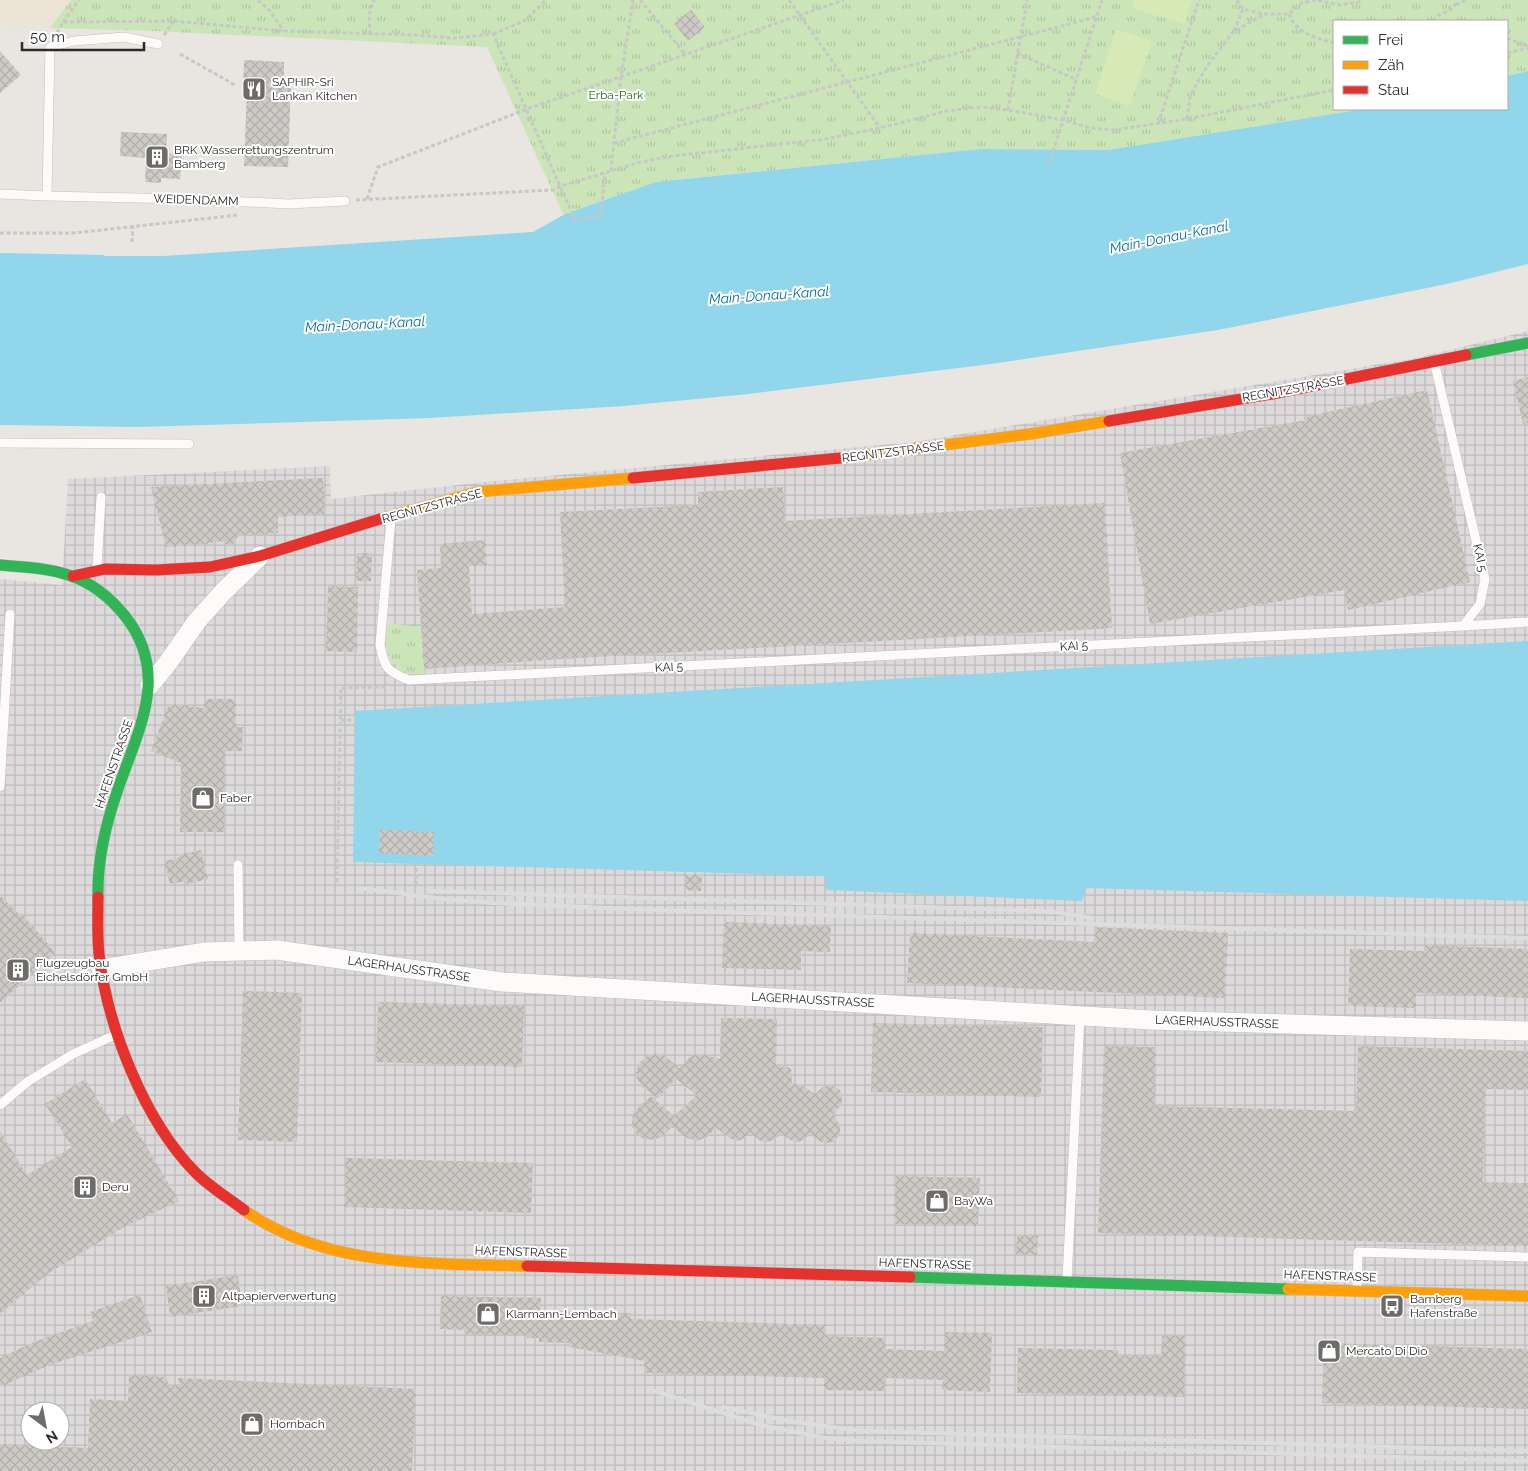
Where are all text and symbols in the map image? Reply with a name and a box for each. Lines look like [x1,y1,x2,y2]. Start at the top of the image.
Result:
scale bar [22,20,145,52]
legend [1333,20,1508,110]
text: 50 m [30,28,65,46]
text: Frei [1378,31,1403,49]
text: Zäh [1378,56,1404,74]
place label: SAPHIR-Sri Lankan Kitchen [272,75,357,103]
restaurant icon: SAPHIR-Sri Lankan Kitchen [241,76,267,102]
text: Stau [1378,81,1409,99]
park label: Erba-Park [589,88,644,102]
place label: BRK Wasserrettungszentrum Bamberg [174,143,334,171]
building icon: BRK Wasserrettungszentrum Bamberg [144,144,170,170]
street label: WEIDENDAMM [153,192,239,208]
water label: Main-Donau-Kanal [1108,218,1230,256]
water label: Main-Donau-Kanal [708,283,830,307]
water label: Main-Donau-Kanal [304,313,426,335]
street label: REGNITZSTRASSE [1241,373,1345,405]
street label: REGNITZSTRASSE [841,439,945,465]
street label: REGNITZSTRASSE [380,486,484,526]
street label: KAI 5 [1470,543,1490,574]
street label: KAI 5 [1059,638,1089,654]
street label: KAI 5 [654,659,684,675]
street label: HAFENSTRASSE [92,718,136,810]
shop icon: Faber [190,785,216,811]
place label: Faber [220,791,252,805]
street label: LAGERHAUSSTRASSE [347,953,471,985]
place label: Flugzeugbau Eichelsdörfer GmbH [36,956,148,984]
building icon: Flugzeugbau Eichelsdörfer GmbH [5,957,31,983]
street label: LAGERHAUSSTRASSE [751,990,875,1010]
street label: LAGERHAUSSTRASSE [1155,1013,1279,1031]
building icon: Deru [72,1174,98,1200]
place label: Deru [102,1180,129,1194]
shop icon: BayWa [924,1188,950,1214]
place label: BayWa [954,1194,993,1208]
street label: HAFENSTRASSE [474,1243,568,1261]
street label: HAFENSTRASSE [878,1255,972,1273]
street label: HAFENSTRASSE [1283,1267,1377,1285]
building icon: Altpapierverwertung [191,1283,217,1309]
place label: Altpapierverwertung [222,1289,336,1303]
place label: Bamberg Hafenstraße [1410,1292,1477,1320]
bus stop icon: Bamberg Hafenstraße [1379,1293,1405,1319]
shop icon: Klarmann-Lembach [475,1301,501,1327]
place label: Klarmann-Lembach [506,1307,617,1321]
shop icon: Mercato Di Dio [1316,1338,1342,1364]
place label: Mercato Di Dio [1346,1344,1427,1358]
north arrow [20,1401,70,1451]
shop icon: Hornbach [239,1411,265,1437]
place label: Hornbach [270,1417,325,1431]
text: N [43,1427,61,1447]

